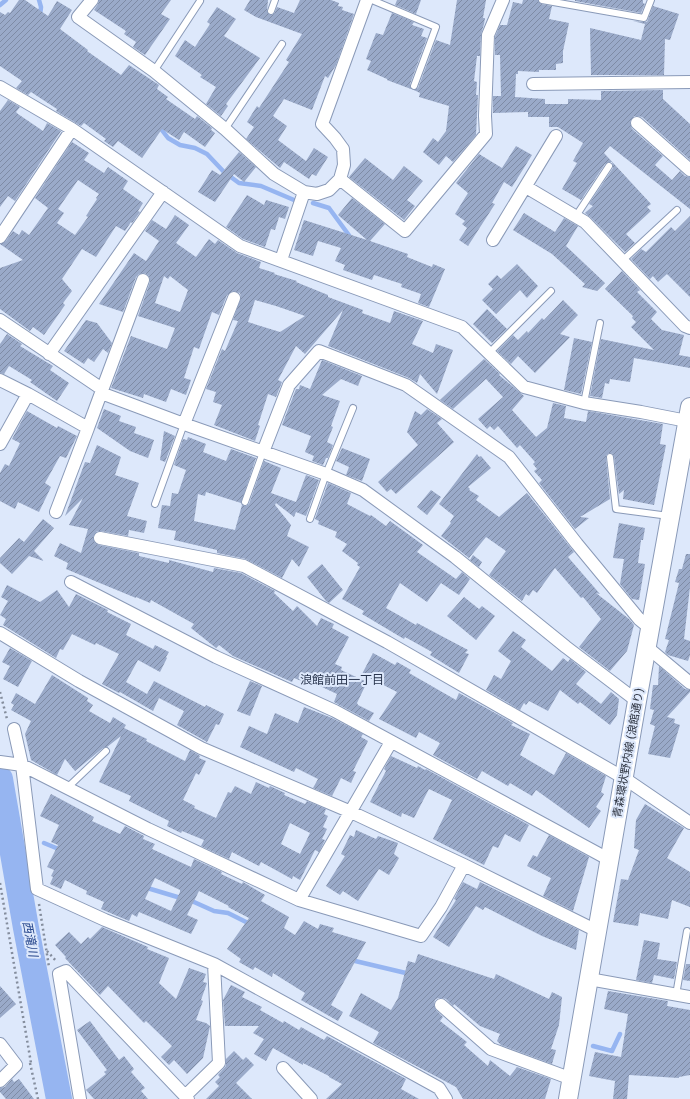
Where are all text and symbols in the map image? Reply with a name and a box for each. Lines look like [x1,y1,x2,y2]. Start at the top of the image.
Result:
district label: 浪館前田一丁目 [300,673,384,687]
street label: 青森環状野内線 (浪館通り) [611,687,646,819]
water label: 西滝川 [20,920,41,960]

